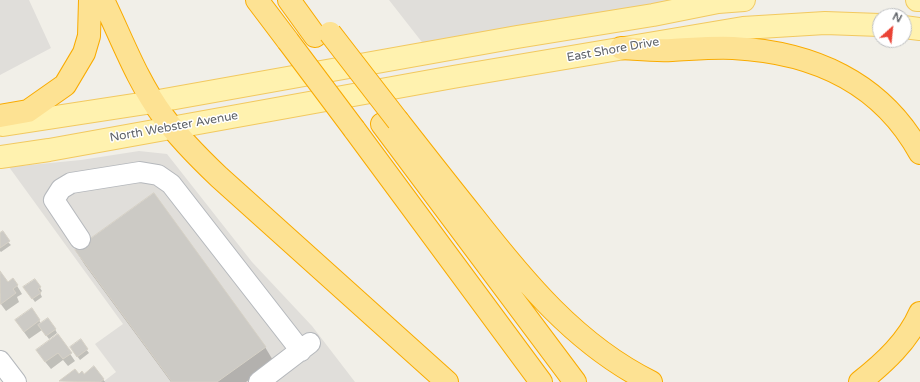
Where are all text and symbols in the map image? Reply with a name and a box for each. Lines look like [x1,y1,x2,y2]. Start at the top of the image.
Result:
north arrow [872,8,912,48]
text: N [890,10,904,26]
street label: East Shore Drive [566,35,660,65]
street label: North Webster Avenue [109,109,239,145]

